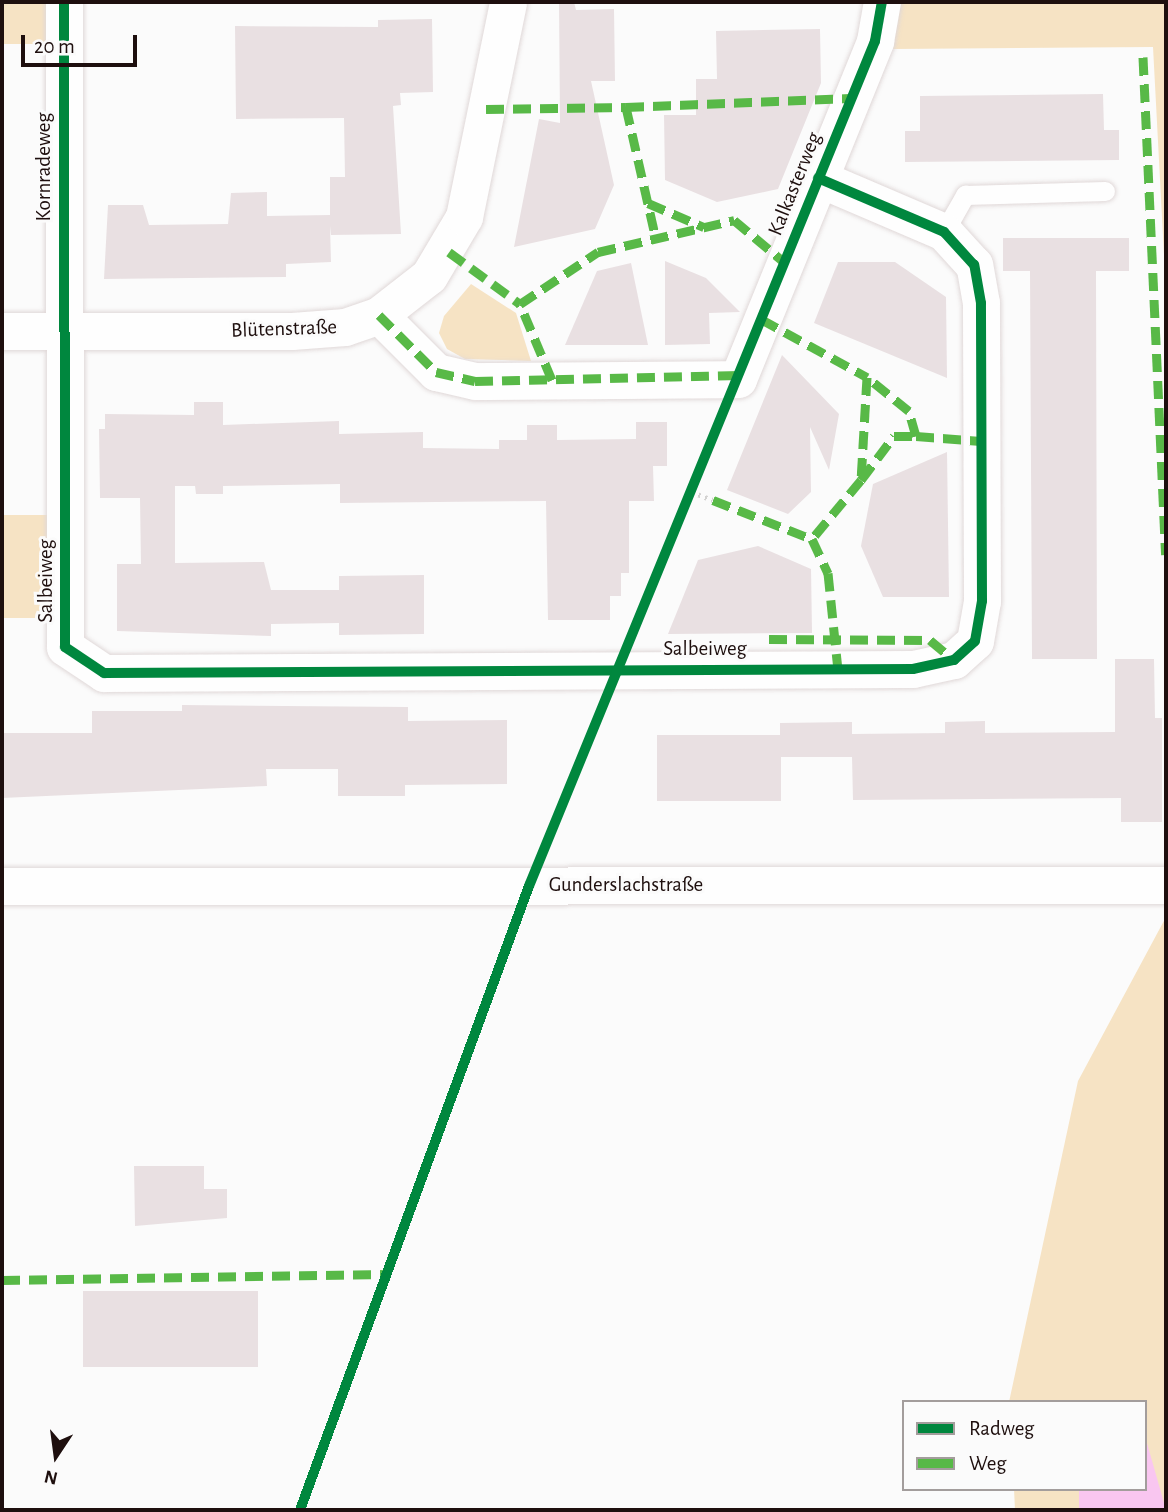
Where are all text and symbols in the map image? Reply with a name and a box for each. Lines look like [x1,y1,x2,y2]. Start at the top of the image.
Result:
scale bar [24,21,140,65]
text: 20 m [34,36,75,57]
street label: Kornradeweg [31,113,57,221]
street label: Kalkasterweg [763,129,827,239]
street label: Blütenstraße [231,315,337,343]
street label: Salbeiweg [33,539,59,623]
street label: Salbeiweg [663,636,747,662]
street label: Gunderslachstraße [549,872,703,898]
legend [902,1400,1147,1491]
text: Radweg [969,1418,1034,1439]
north arrow [21,1421,91,1491]
text: Weg [969,1453,1007,1474]
text: N [43,1466,60,1488]

